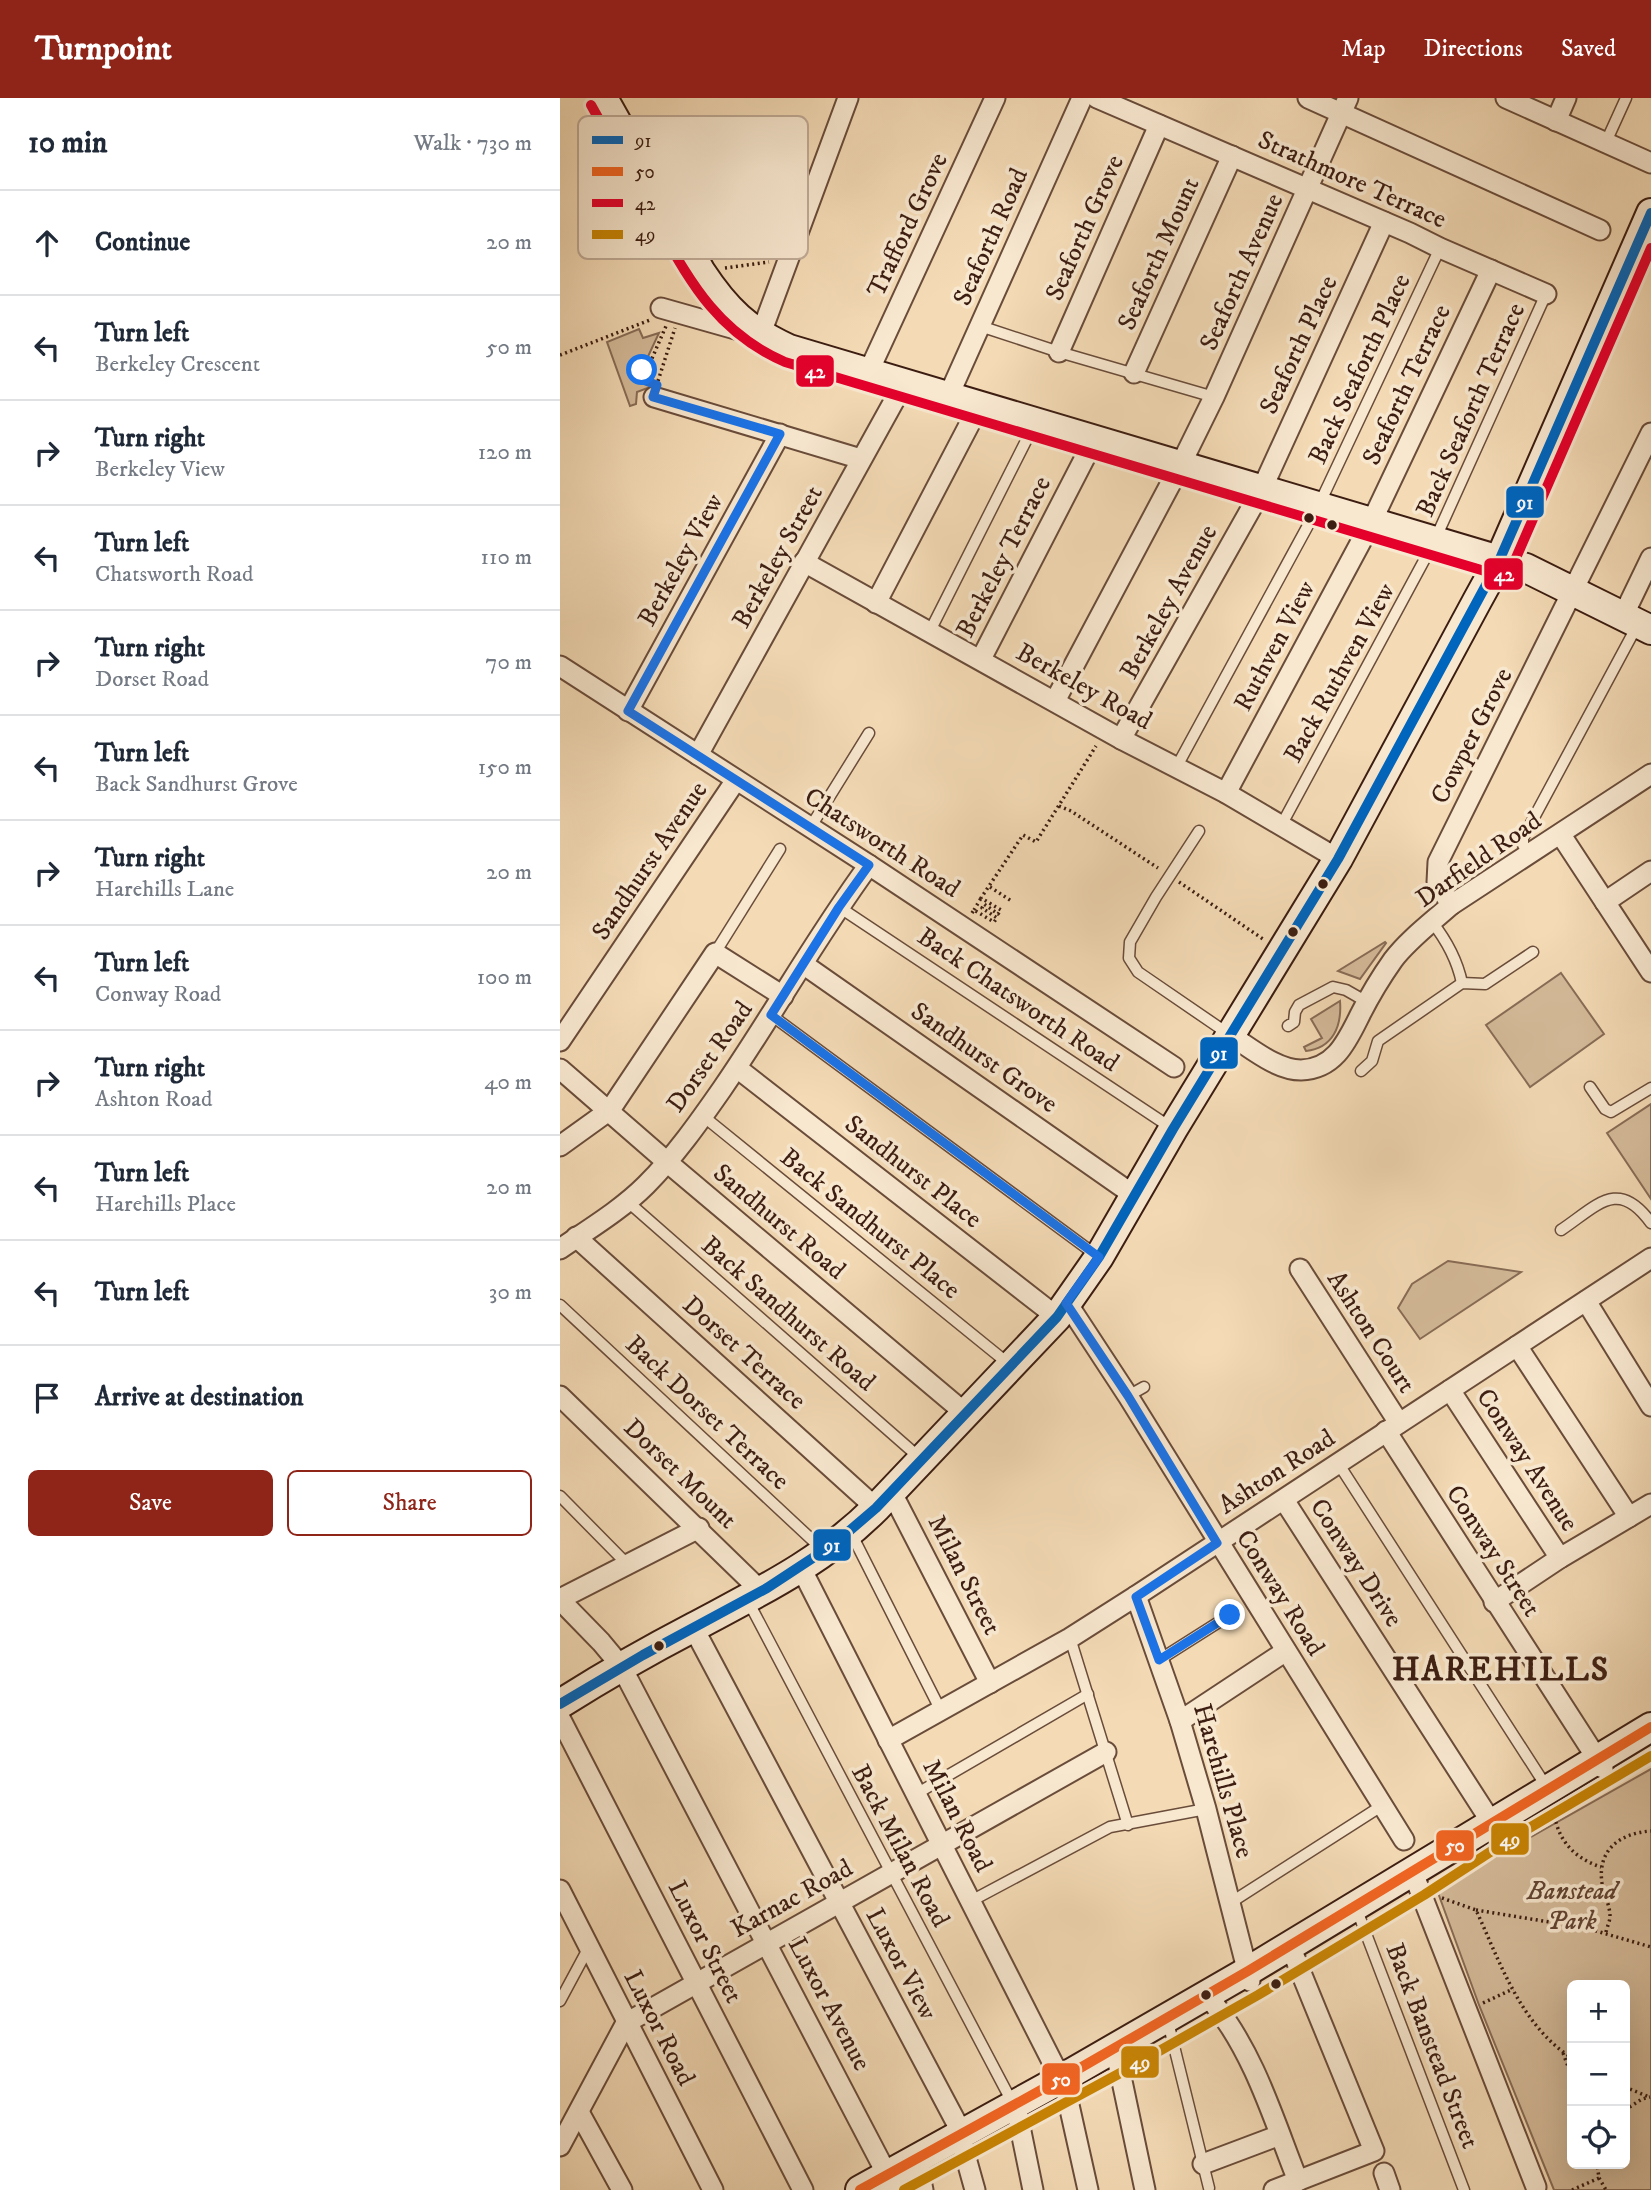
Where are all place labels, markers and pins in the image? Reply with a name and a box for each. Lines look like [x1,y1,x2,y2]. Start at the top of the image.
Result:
unlabelled marker [1302,511,1316,525]
unlabelled marker [1325,518,1339,532]
unlabelled marker [1316,877,1330,891]
unlabelled marker [1286,925,1300,939]
unlabelled marker [652,1639,666,1653]
unlabelled marker [1269,1977,1283,1991]
unlabelled marker [1199,1988,1213,2002]

